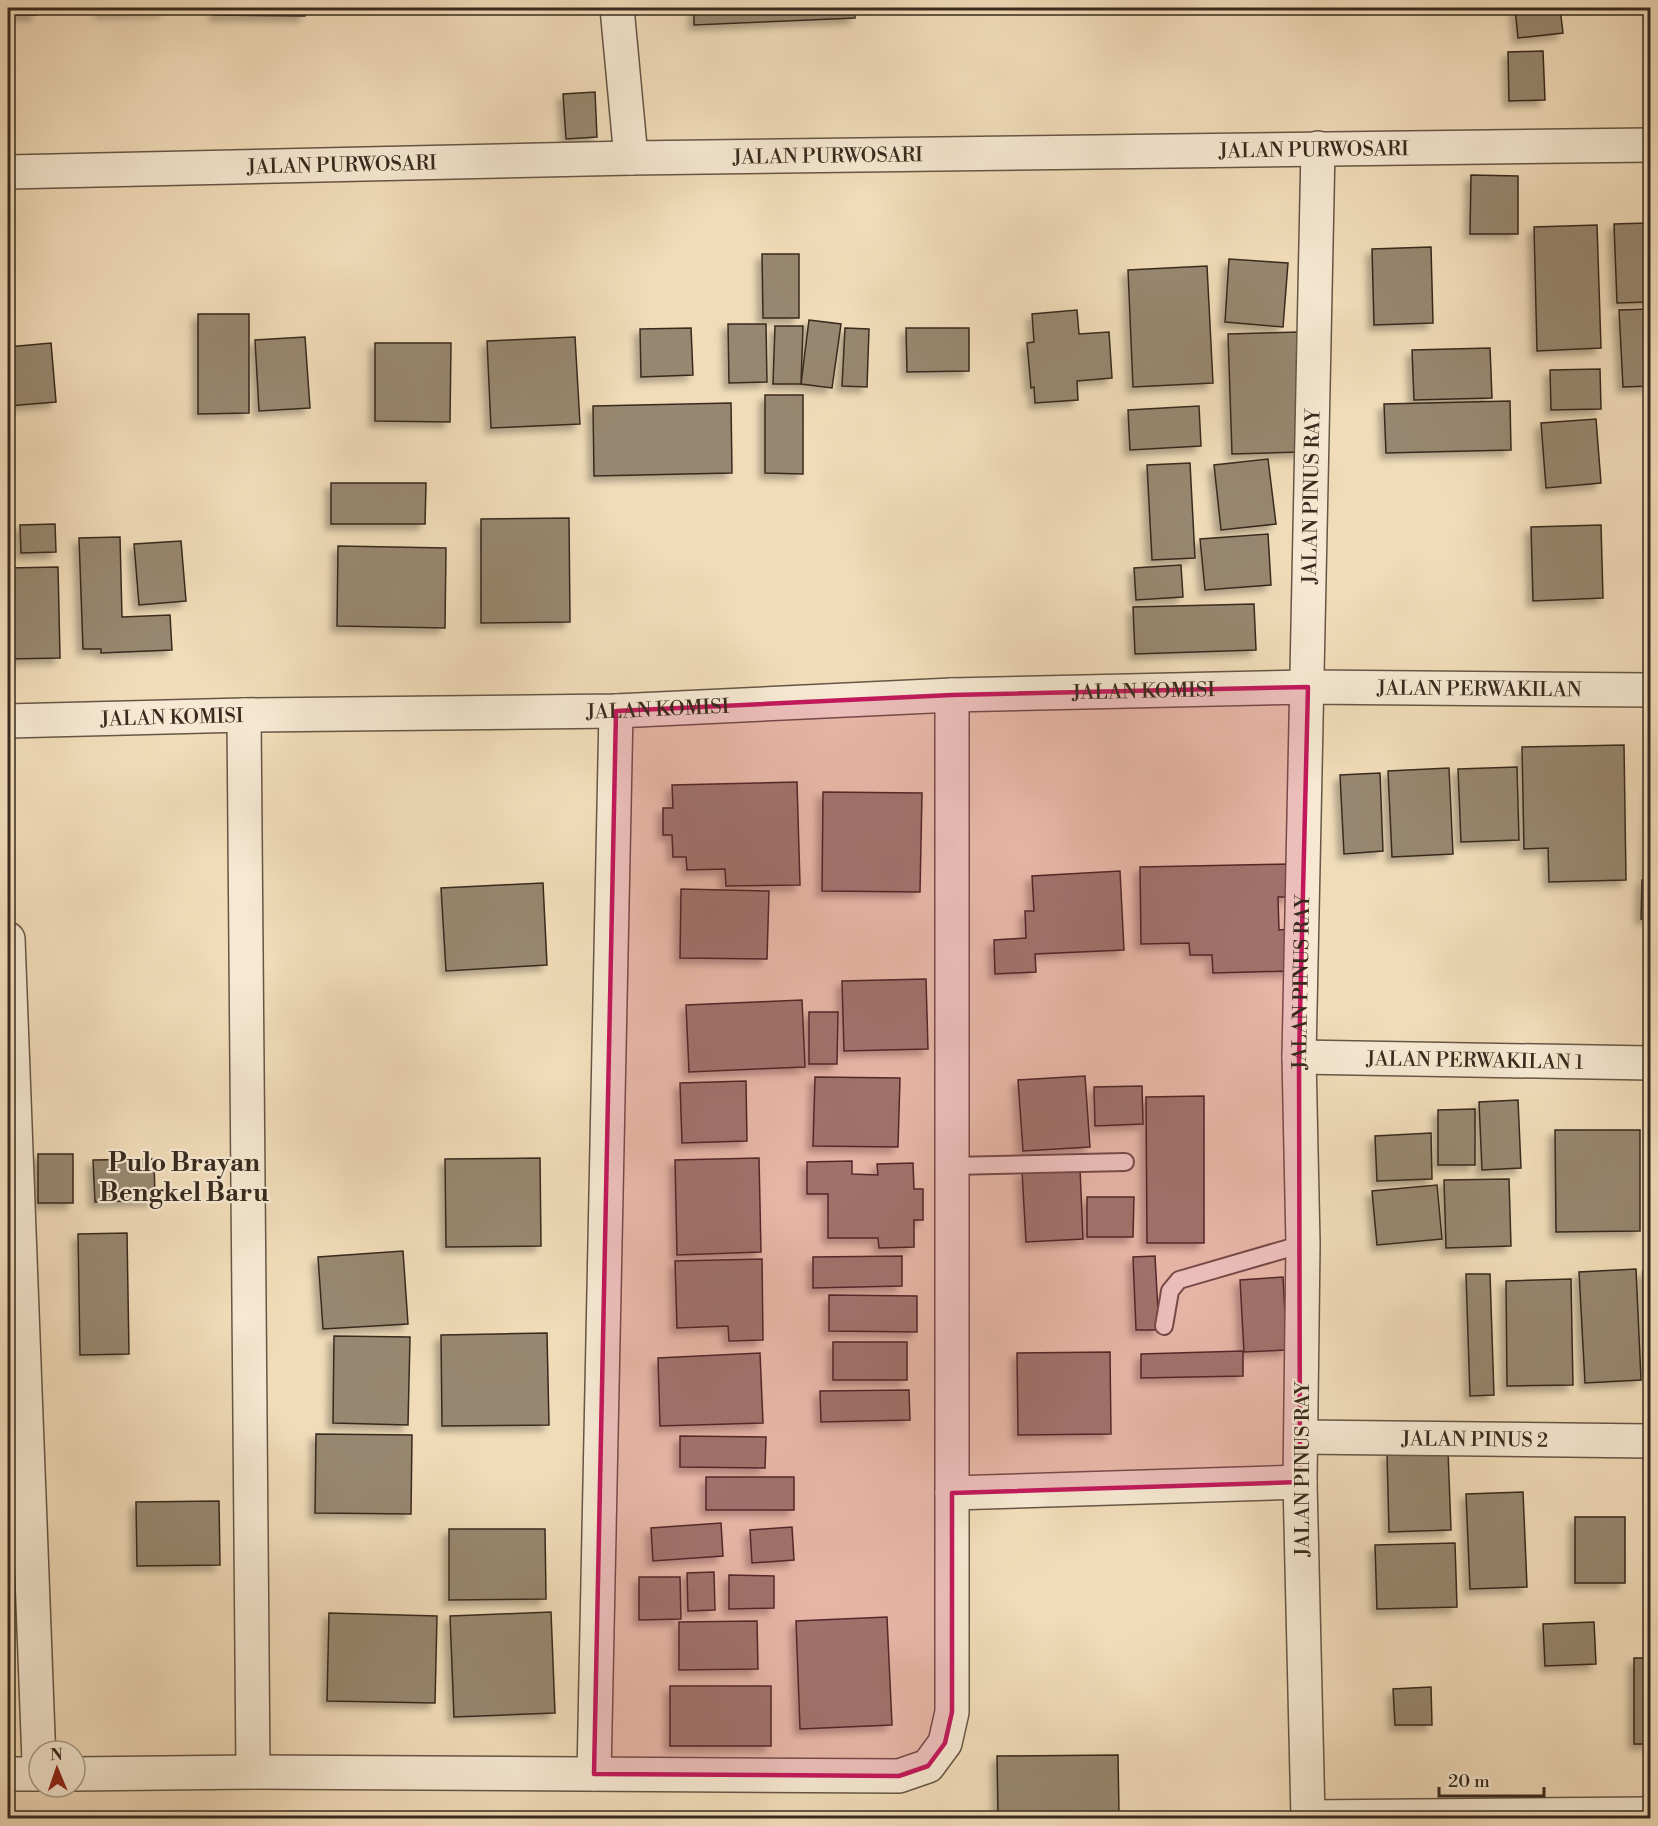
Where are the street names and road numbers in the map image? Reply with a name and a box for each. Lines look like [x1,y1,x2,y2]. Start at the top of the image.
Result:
street label: JALAN PURWOSARI [1218,137,1409,165]
street label: JALAN PURWOSARI [732,143,923,171]
street label: JALAN PURWOSARI [246,151,438,181]
street label: JALAN PINUS RAY [1298,408,1327,585]
street label: JALAN PERWAKILAN [1376,677,1582,703]
street label: JALAN KOMISI [1071,678,1216,706]
street label: JALAN KOMISI [585,695,730,725]
street label: JALAN KOMISI [99,704,244,733]
street label: JALAN PINUS RAY [1288,894,1316,1071]
street label: JALAN PERWAKILAN 1 [1365,1047,1584,1076]
street label: JALAN PINUS RAY [1291,1381,1316,1558]
street label: JALAN PINUS 2 [1401,1427,1548,1454]

